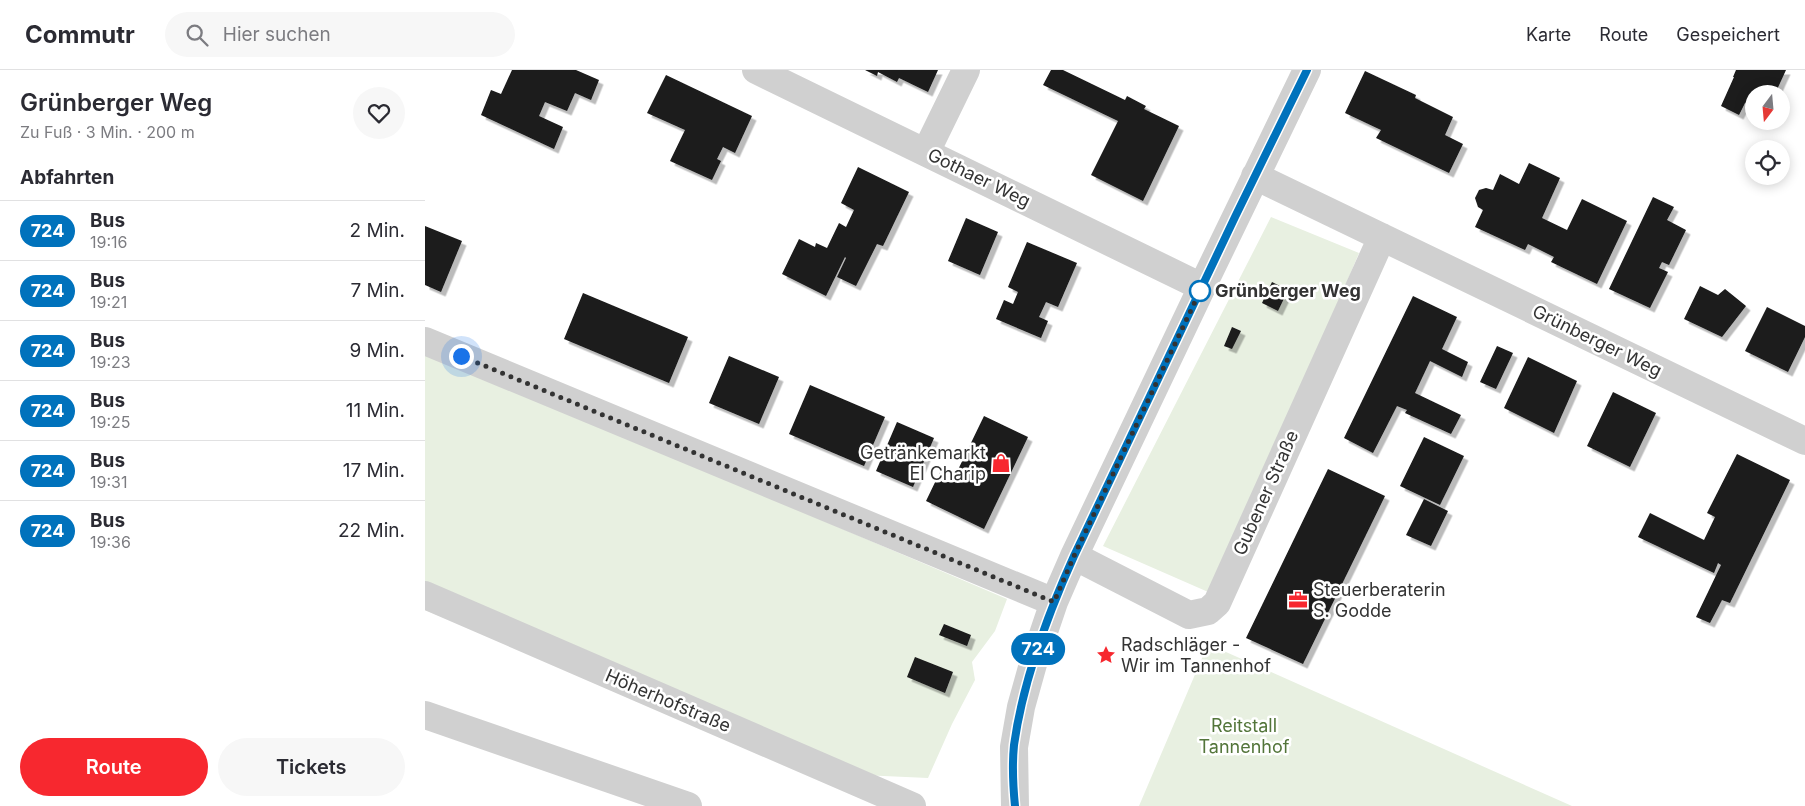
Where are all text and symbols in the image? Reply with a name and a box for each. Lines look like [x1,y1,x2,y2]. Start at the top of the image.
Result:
search box [165,12,515,57]
text: Commutr [25,20,135,49]
icon: search [183,21,211,49]
text: Hier suchen [223,23,331,46]
text: Karte [1526,24,1571,45]
text: Route [1599,24,1648,45]
text: Gespeichert [1676,24,1780,45]
north arrow [1745,85,1790,130]
map controls [1745,85,1790,185]
button: heart [353,87,405,139]
text: Grünberger Weg [20,88,212,117]
text: Zu Fuß · 3 Min. · 200 m [20,122,195,142]
button: locate [1745,140,1790,185]
street label: Gothaer Weg [924,144,1034,211]
text: Abfahrten [20,166,114,189]
text: Bus [90,209,125,232]
text: 2 Min. [350,219,405,242]
text: 724 [31,220,64,241]
text: 19:16 [90,232,127,252]
text: Bus [90,269,125,292]
text: 7 Min. [350,279,405,302]
text: 724 [31,280,64,301]
marker: Grünberger Weg [1189,280,1211,302]
place label: Grünberger Weg [1215,280,1361,301]
text: 19:21 [90,292,127,312]
street label: Grünberger Weg [1529,300,1665,381]
text: Bus [90,329,125,352]
text: 9 Min. [349,339,405,362]
text: 724 [31,340,64,361]
your location [449,344,474,369]
text: 19:23 [90,352,131,372]
text: Bus [90,389,125,412]
text: 11 Min. [346,399,405,422]
text: 724 [31,400,64,421]
text: 19:25 [90,412,131,432]
street label: Gubener Straße [1229,427,1302,558]
place label: Getränkemarkt El Charip [860,442,986,484]
text: Bus [90,449,125,472]
shop icon: Getränkemarkt El Charip [990,452,1012,474]
text: 17 Min. [343,459,405,482]
text: 724 [31,460,64,481]
text: 19:31 [90,472,127,492]
text: Bus [90,509,125,532]
text: 22 Min. [338,519,405,542]
text: 724 [31,520,64,541]
text: 19:36 [90,532,131,552]
place label: Steuerberaterin S. Godde [1313,579,1446,621]
office icon: Steuerberaterin S. Godde [1287,589,1309,611]
line badge: 724 [1009,633,1067,665]
place label: Radschläger - Wir im Tannenhof [1121,634,1271,676]
text: 724 [1021,638,1055,659]
place icon: Radschläger - Wir im Tannenhof [1095,644,1117,666]
street label: Höherhofstraße [602,665,734,736]
park label: Reitstall Tannenhof [1199,715,1290,757]
button: Route [20,738,208,796]
button: Tickets [218,738,405,796]

